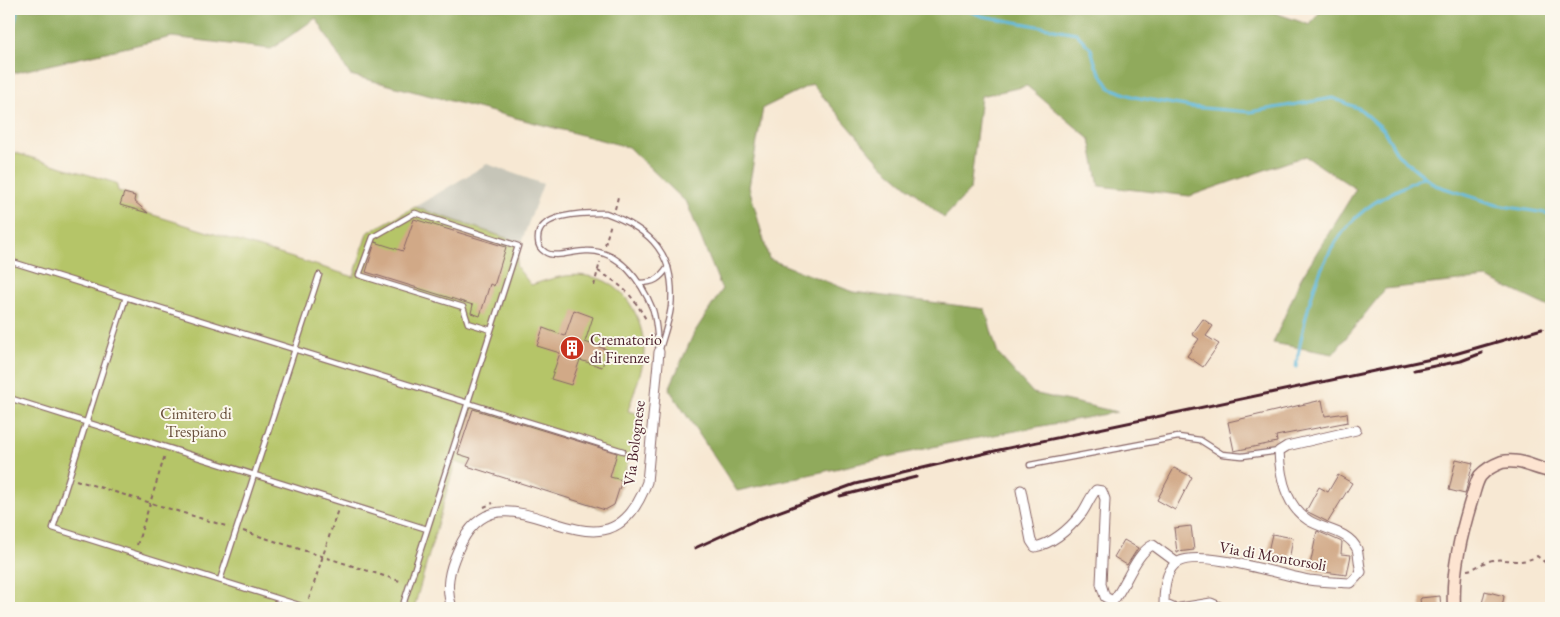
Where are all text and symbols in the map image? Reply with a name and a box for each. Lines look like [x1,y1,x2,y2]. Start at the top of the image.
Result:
place label: Crematorio di Firenze [590,329,662,368]
building icon: Crematorio di Firenze [559,335,585,361]
street label: Via Bolognese [618,399,650,487]
park label: Cimitero di Trespiano [160,403,232,442]
street label: Via di Montorsoli [1218,536,1328,576]

